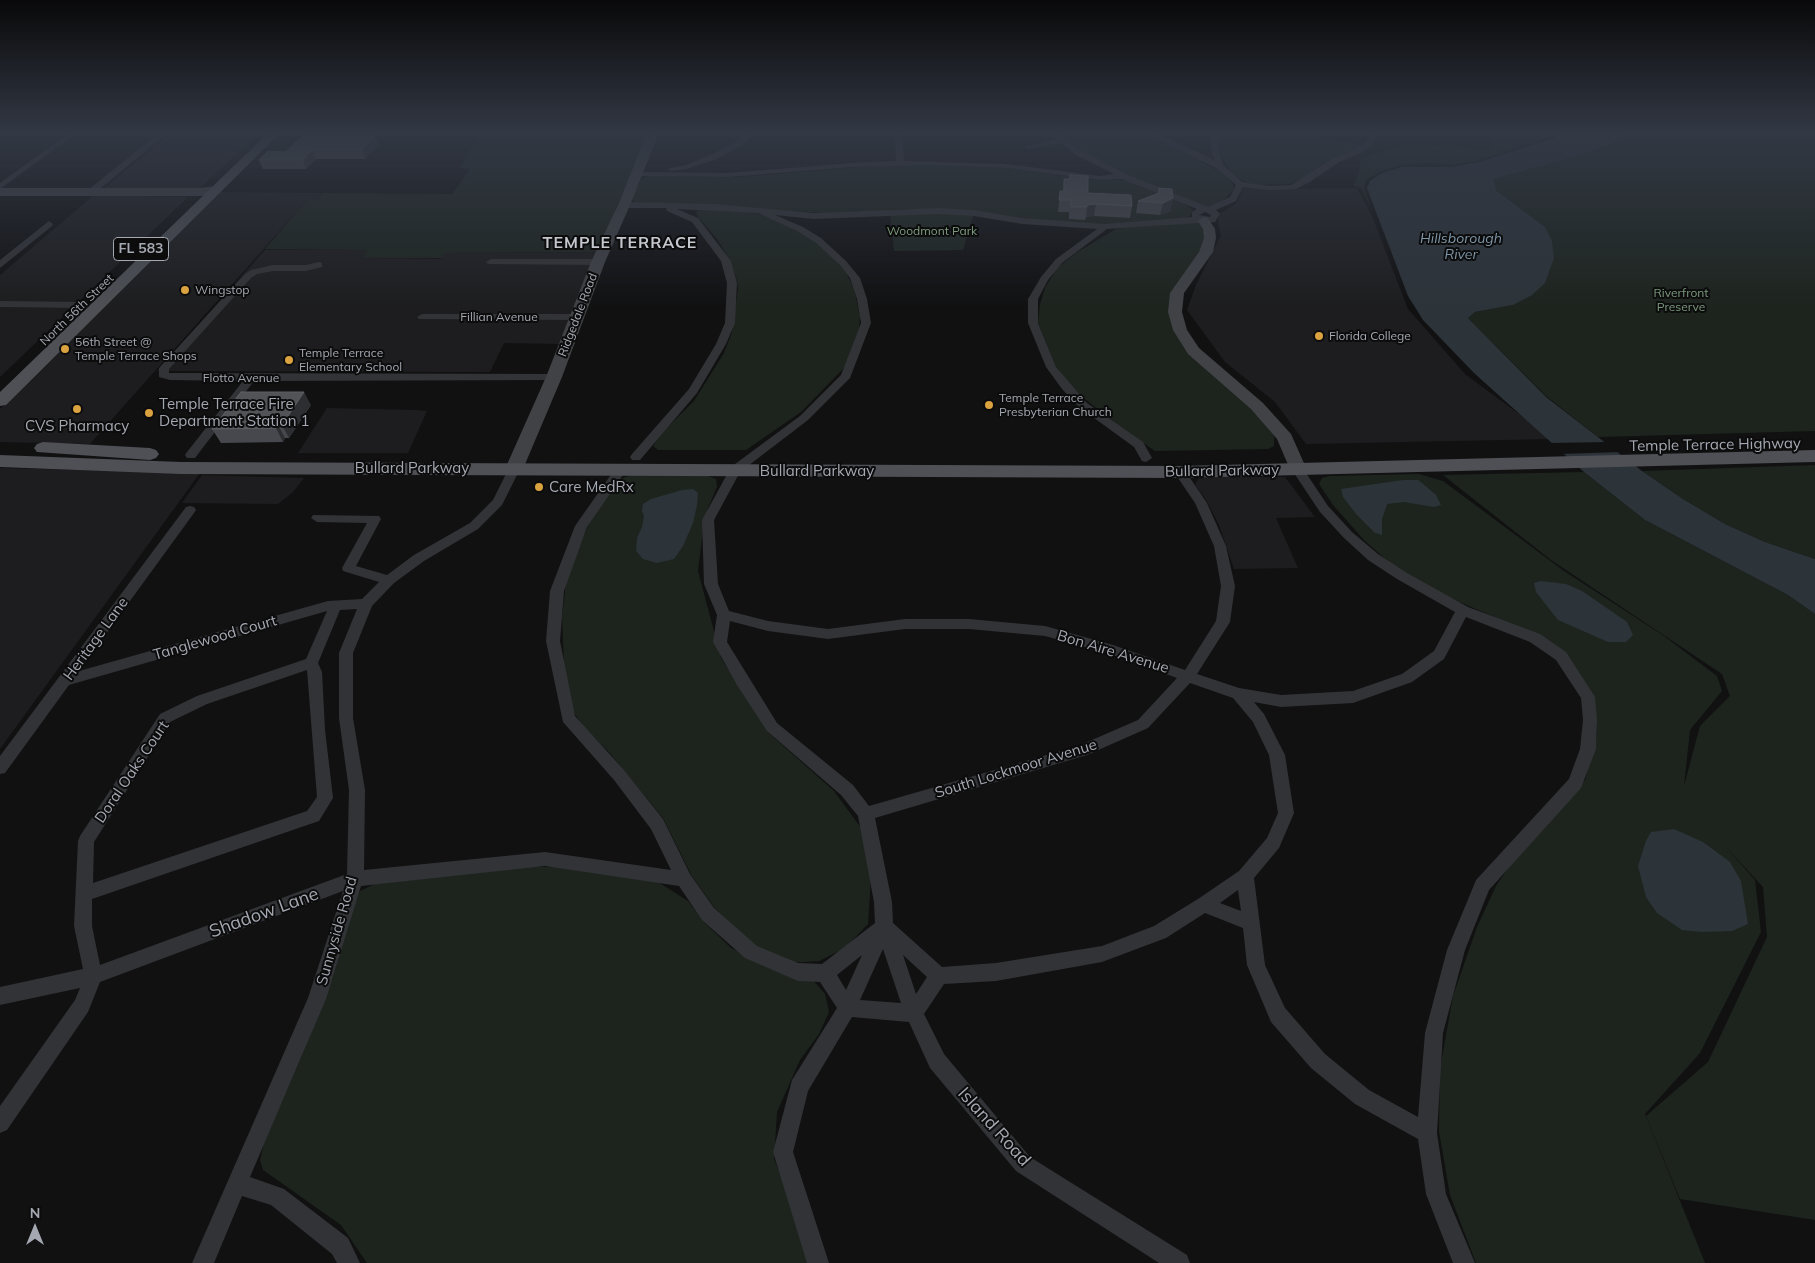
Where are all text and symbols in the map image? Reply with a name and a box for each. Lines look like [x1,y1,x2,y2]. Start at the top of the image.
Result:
park label: Woodmont Park [887,224,977,238]
water label: Hillsborough River [1420,231,1502,264]
district label: TEMPLE TERRACE [541,233,699,253]
road number: FL 583 [114,238,168,260]
street label: North 56th Street [37,271,117,349]
street label: Ridgedale Road [555,271,601,359]
place label: Wingstop [195,283,250,297]
marker: Wingstop [179,284,191,296]
park label: Riverfront Preserve [1653,286,1709,314]
street label: Fillian Avenue [460,310,538,324]
place label: Florida College [1329,329,1411,343]
marker: Florida College [1313,330,1325,342]
place label: 56th Street @ Temple Terrace Shops [75,335,197,363]
marker: 56th Street @ Temple Terrace Shops [59,343,71,355]
place label: Temple Terrace Elementary School [299,346,402,374]
marker: Temple Terrace Elementary School [283,354,295,366]
street label: Flotto Avenue [203,371,279,385]
place label: Temple Terrace Presbyterian Church [999,391,1112,419]
place label: Temple Terrace Fire Department Station 1 [159,395,309,430]
marker: Temple Terrace Presbyterian Church [983,399,995,411]
marker: CVS Pharmacy [71,403,83,415]
marker: Temple Terrace Fire Department Station 1 [143,407,155,419]
place label: CVS Pharmacy [25,417,129,435]
street label: Temple Terrace Highway [1629,435,1801,455]
street label: Bullard Parkway [355,459,469,477]
street label: Bullard Parkway [1165,461,1279,481]
street label: Bullard Parkway [760,462,874,480]
place label: Care MedRx [549,478,634,496]
marker: Care MedRx [533,481,545,493]
street label: Heritage Lane [60,594,132,684]
street label: Tanglewood Court [151,612,279,664]
street label: Bon Aire Avenue [1055,626,1171,678]
street label: Doral Oaks Court [91,718,173,826]
street label: South Lockmoor Avenue [933,736,1099,802]
street label: Sunnyside Road [313,875,361,987]
street label: Shadow Lane [206,883,322,943]
street label: Island Road [953,1083,1035,1171]
north arrow [10,1203,60,1253]
text: N [30,1204,40,1222]

